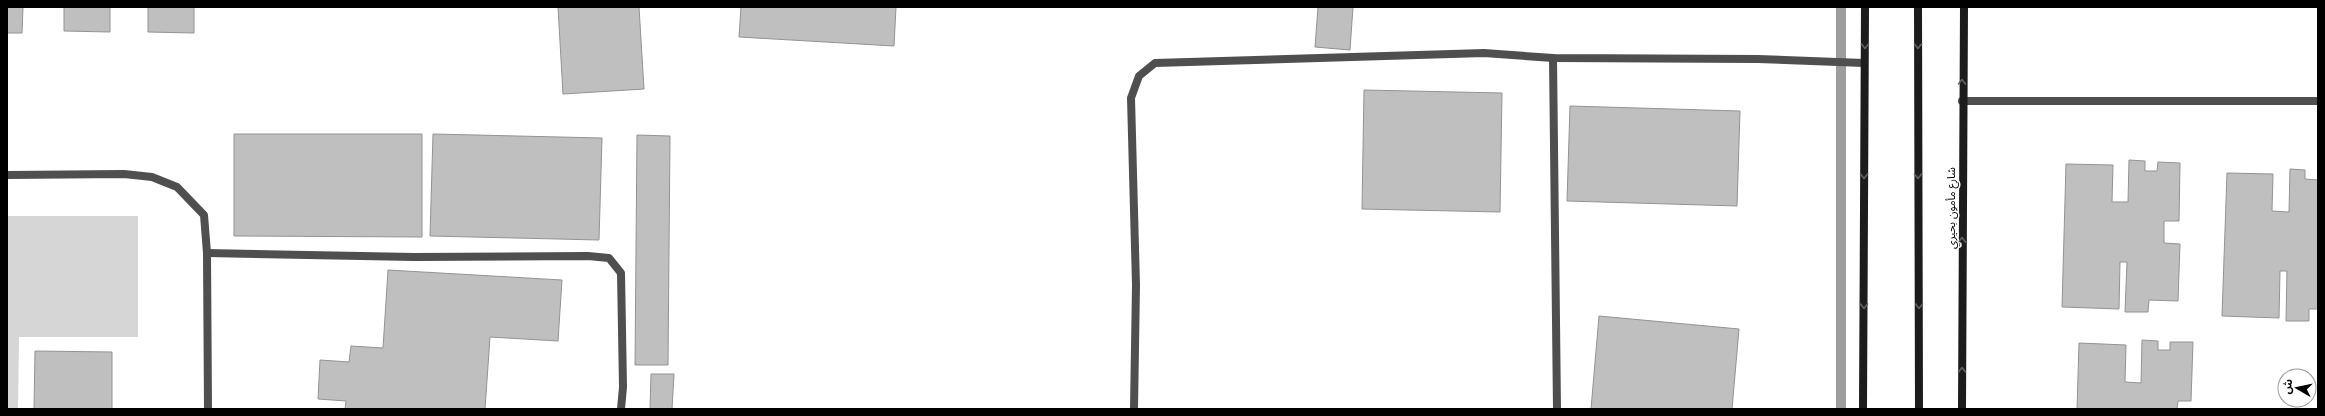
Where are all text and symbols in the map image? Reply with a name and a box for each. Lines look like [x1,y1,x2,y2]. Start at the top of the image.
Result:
one-way arrow [1861,43,1869,49]
one-way arrow [1914,43,1922,49]
one-way arrow [1958,79,1966,85]
street label: شارع مأمون بحيري [1945,167,1961,249]
one-way arrow [1860,173,1868,179]
one-way arrow [1914,173,1922,179]
one-way arrow [1958,237,1966,243]
one-way arrow [1860,303,1868,309]
one-way arrow [1915,303,1923,309]
one-way arrow [1958,367,1966,373]
north arrow [2277,368,2317,408]
text: ش [2280,378,2295,395]

